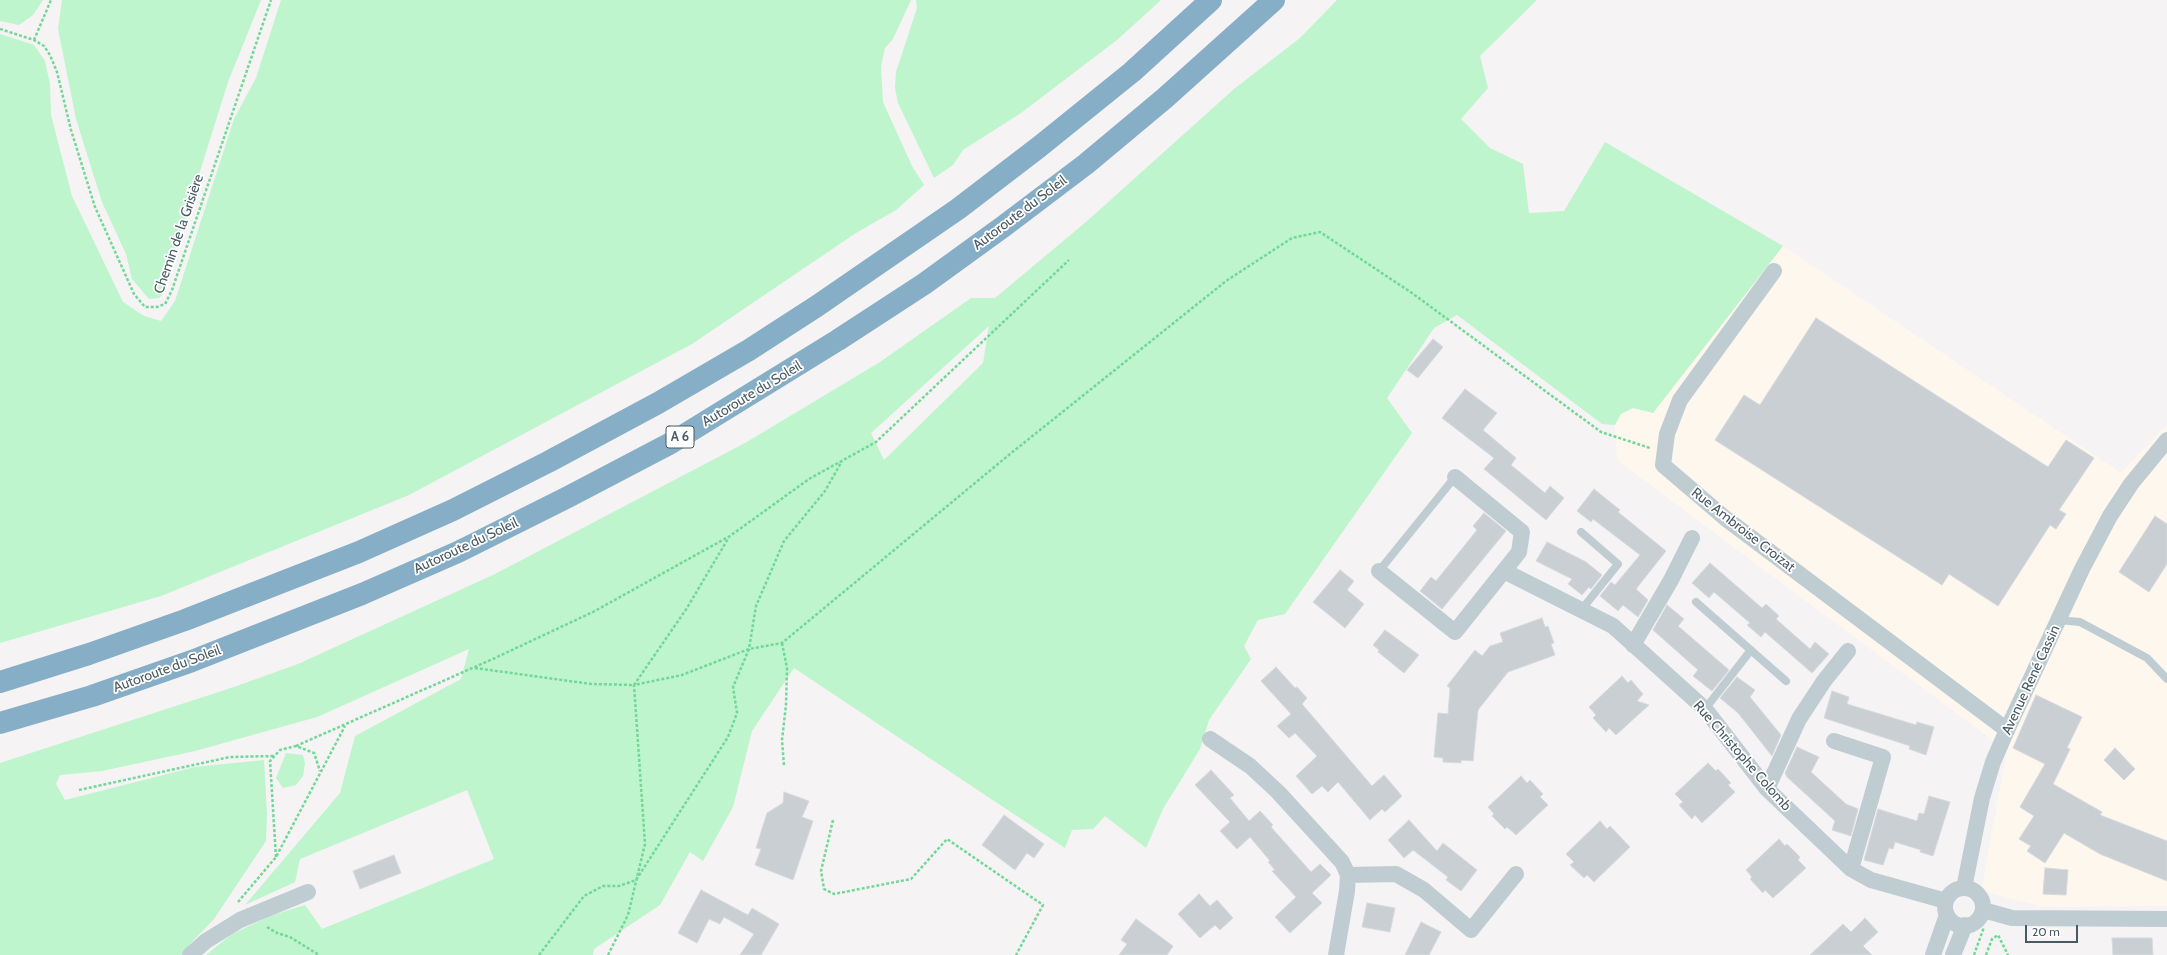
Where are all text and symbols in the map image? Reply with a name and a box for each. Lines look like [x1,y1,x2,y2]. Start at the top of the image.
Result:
street label: Chemin de la Grisière [151,172,207,296]
street label: Autoroute du Soleil [970,172,1070,254]
street label: Autoroute du Soleil [699,358,805,430]
road number: A 6 [666,426,694,448]
street label: Rue Ambroise Croizat [1688,484,1798,576]
street label: Autoroute du Soleil [411,514,521,578]
street label: Avenue René Cassin [1998,623,2064,737]
street label: Autoroute du Soleil [111,642,223,696]
street label: Rue Christophe Colomb [1690,697,1794,815]
scale bar [2027,917,2080,943]
text: 20 m [2032,924,2060,939]

